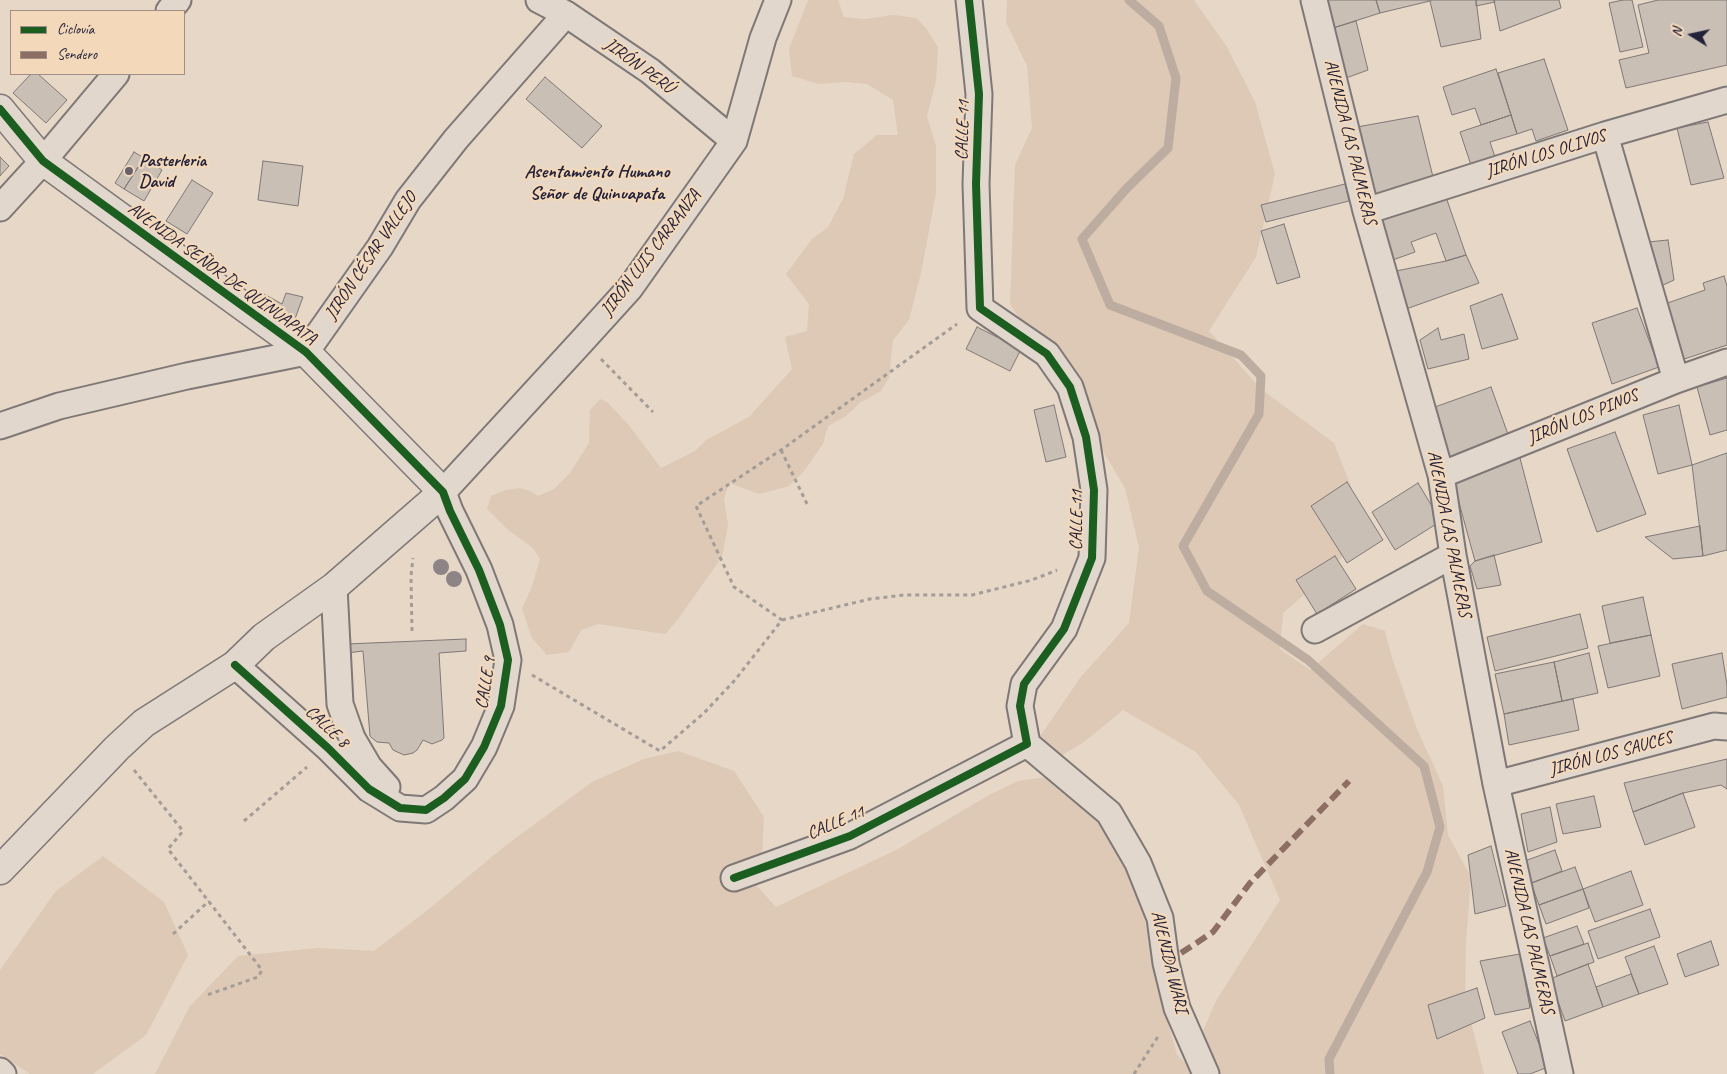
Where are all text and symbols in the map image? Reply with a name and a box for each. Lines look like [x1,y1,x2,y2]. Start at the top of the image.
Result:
legend [10,10,185,75]
north arrow [1667,10,1717,60]
text: Ciclovía [57,20,94,39]
text: N [1668,27,1686,38]
street label: JIRÓN PERÚ [600,33,678,99]
text: Sendero [57,45,97,64]
street label: AVENIDA LAS PALMERAS [1319,57,1381,227]
street label: CALLE 11 [951,99,975,161]
street label: JIRÓN LOS OLIVOS [1483,125,1609,183]
place label: Pasterleria David [139,150,206,192]
district label: Asentamiento Humano Señor de Quinuapata [525,161,669,205]
marker: Pasterleria David [123,165,135,177]
street label: JIRÓN LUIS CARRANZA [596,185,706,321]
street label: JIRÓN CÉSAR VALLEJO [320,188,422,324]
street label: AVENIDA SEÑOR DE QUINUAPATA [123,198,321,350]
street label: JIRÓN LOS PINOS [1524,385,1642,449]
street label: AVENIDA LAS PALMERAS [1422,449,1476,619]
street label: CALLE 11 [1066,489,1088,551]
street label: CALLE 9 [471,655,501,711]
street label: CALLE 8 [300,701,354,753]
street label: JIRÓN LOS SAUCES [1547,727,1675,781]
street label: CALLE 11 [804,801,868,845]
street label: AVENIDA LAS PALMERAS [1499,846,1559,1016]
street label: AVENIDA WARI [1146,908,1192,1016]

